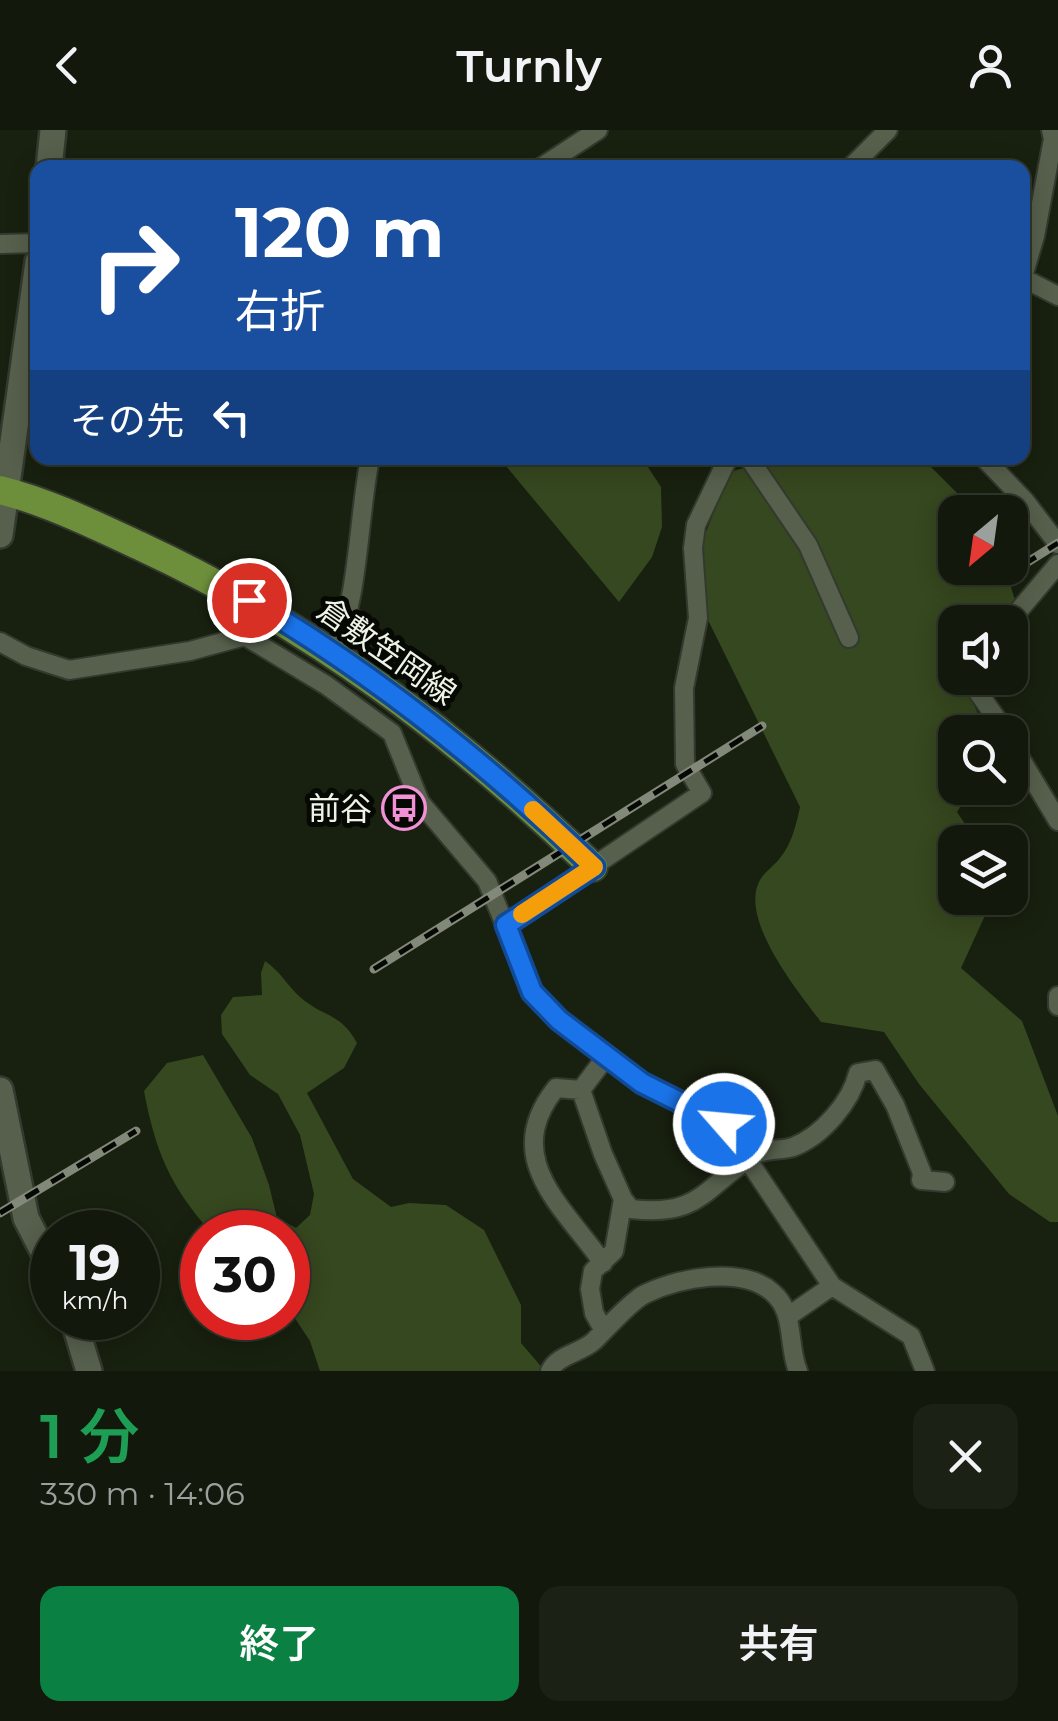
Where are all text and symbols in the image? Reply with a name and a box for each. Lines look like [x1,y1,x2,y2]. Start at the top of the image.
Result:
icon: back [40,38,95,93]
text: Turnly [456,38,602,93]
icon: person [963,38,1018,93]
text: 120 m [235,189,445,275]
icon: right [70,200,200,330]
text: 右折 [235,283,325,338]
icon: left [204,390,259,445]
text: その先 [70,397,184,444]
north arrow [938,495,1028,585]
map controls [938,495,1028,915]
pin [207,558,292,643]
icon: arrive [222,573,277,628]
street label: 倉敷笠岡線 [310,589,464,713]
button: sound [938,605,1028,695]
button: search [938,715,1028,805]
bus stop icon: 前谷 [381,785,427,831]
place label: 前谷 [308,789,372,828]
button: layers [938,825,1028,915]
position arrow [672,1072,776,1176]
speed limit sign: 30 [180,1210,310,1340]
text: 19 [69,1232,121,1293]
text: km/h [62,1285,128,1315]
text: 1 分 [40,1400,139,1473]
button: close [913,1404,1018,1509]
text: 330 m · 14:06 [40,1474,245,1513]
button: 終了 [40,1586,519,1701]
button: 共有 [539,1586,1018,1701]

